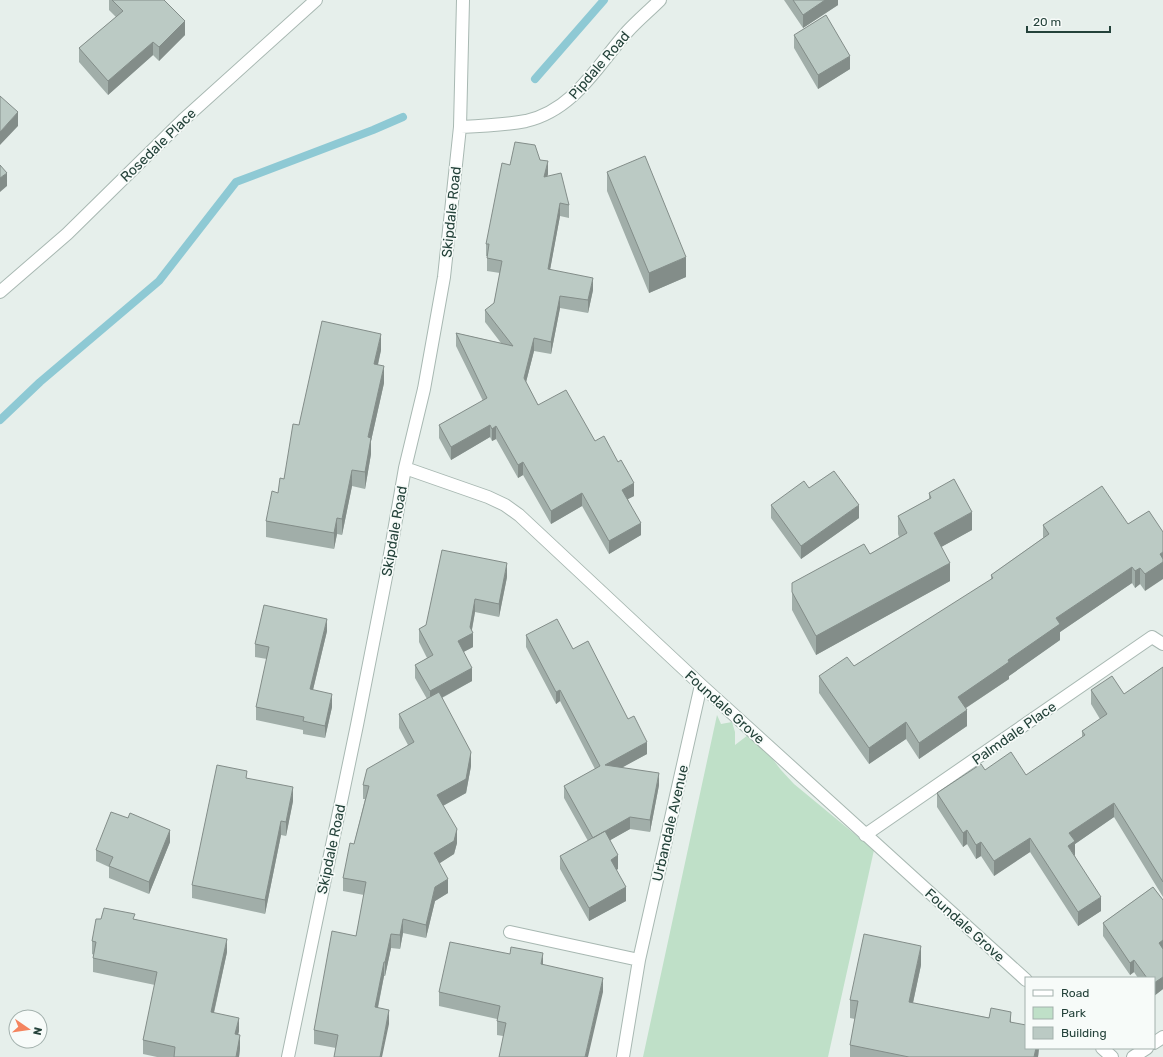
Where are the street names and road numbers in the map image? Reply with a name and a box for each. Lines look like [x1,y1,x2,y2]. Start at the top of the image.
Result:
street label: Pipdale Road [565,28,634,103]
street label: Rosedale Place [117,105,200,186]
street label: Skipdale Road [438,166,465,258]
street label: Skipdale Road [378,485,411,578]
street label: Foundale Grove [681,667,768,748]
street label: Palmdale Place [969,698,1060,769]
street label: Urbandale Avenue [649,763,692,883]
street label: Skipdale Road [314,803,349,896]
street label: Foundale Grove [921,885,1008,966]

